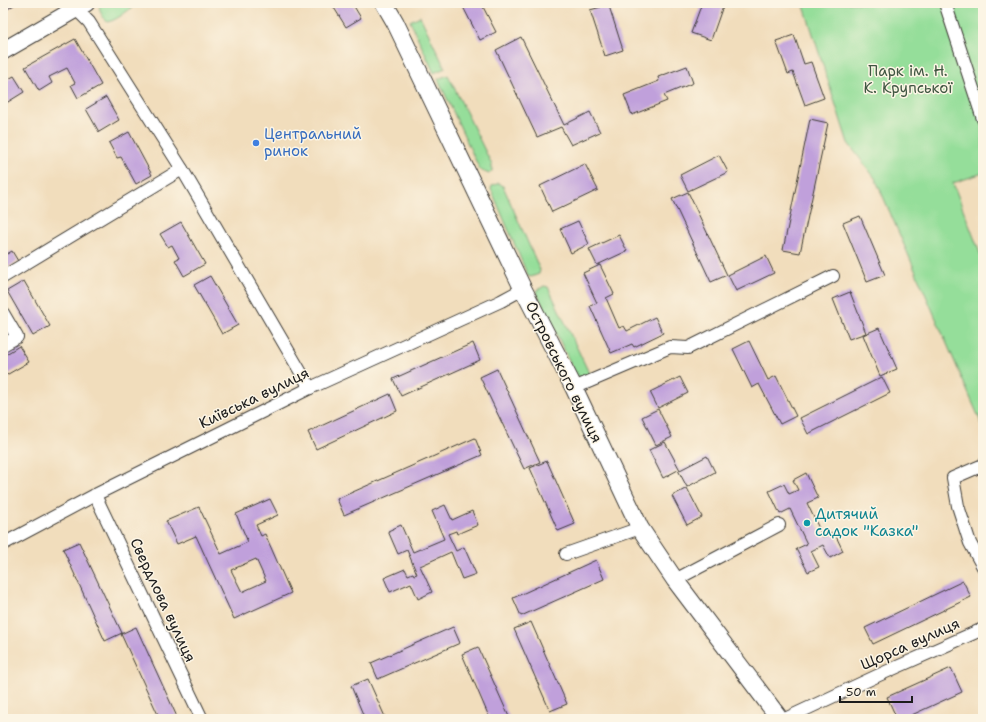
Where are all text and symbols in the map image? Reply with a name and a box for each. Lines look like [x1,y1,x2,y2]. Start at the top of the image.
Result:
park label: Парк ім. Н. К. Крупської [864,61,953,98]
place label: Центральний ринок [264,124,362,161]
marker: Центральний ринок [251,138,261,148]
street label: Островського вулиця [521,298,607,446]
street label: Київська вулиця [196,363,312,433]
place label: Дитячий садок "Казка" [815,504,918,541]
marker: Дитячий садок "Казка" [802,518,812,528]
street label: Свердлова вулиця [125,535,201,665]
street label: Щорса вулиця [857,613,963,675]
scale bar [840,678,912,704]
text: 50 m [846,684,876,700]

